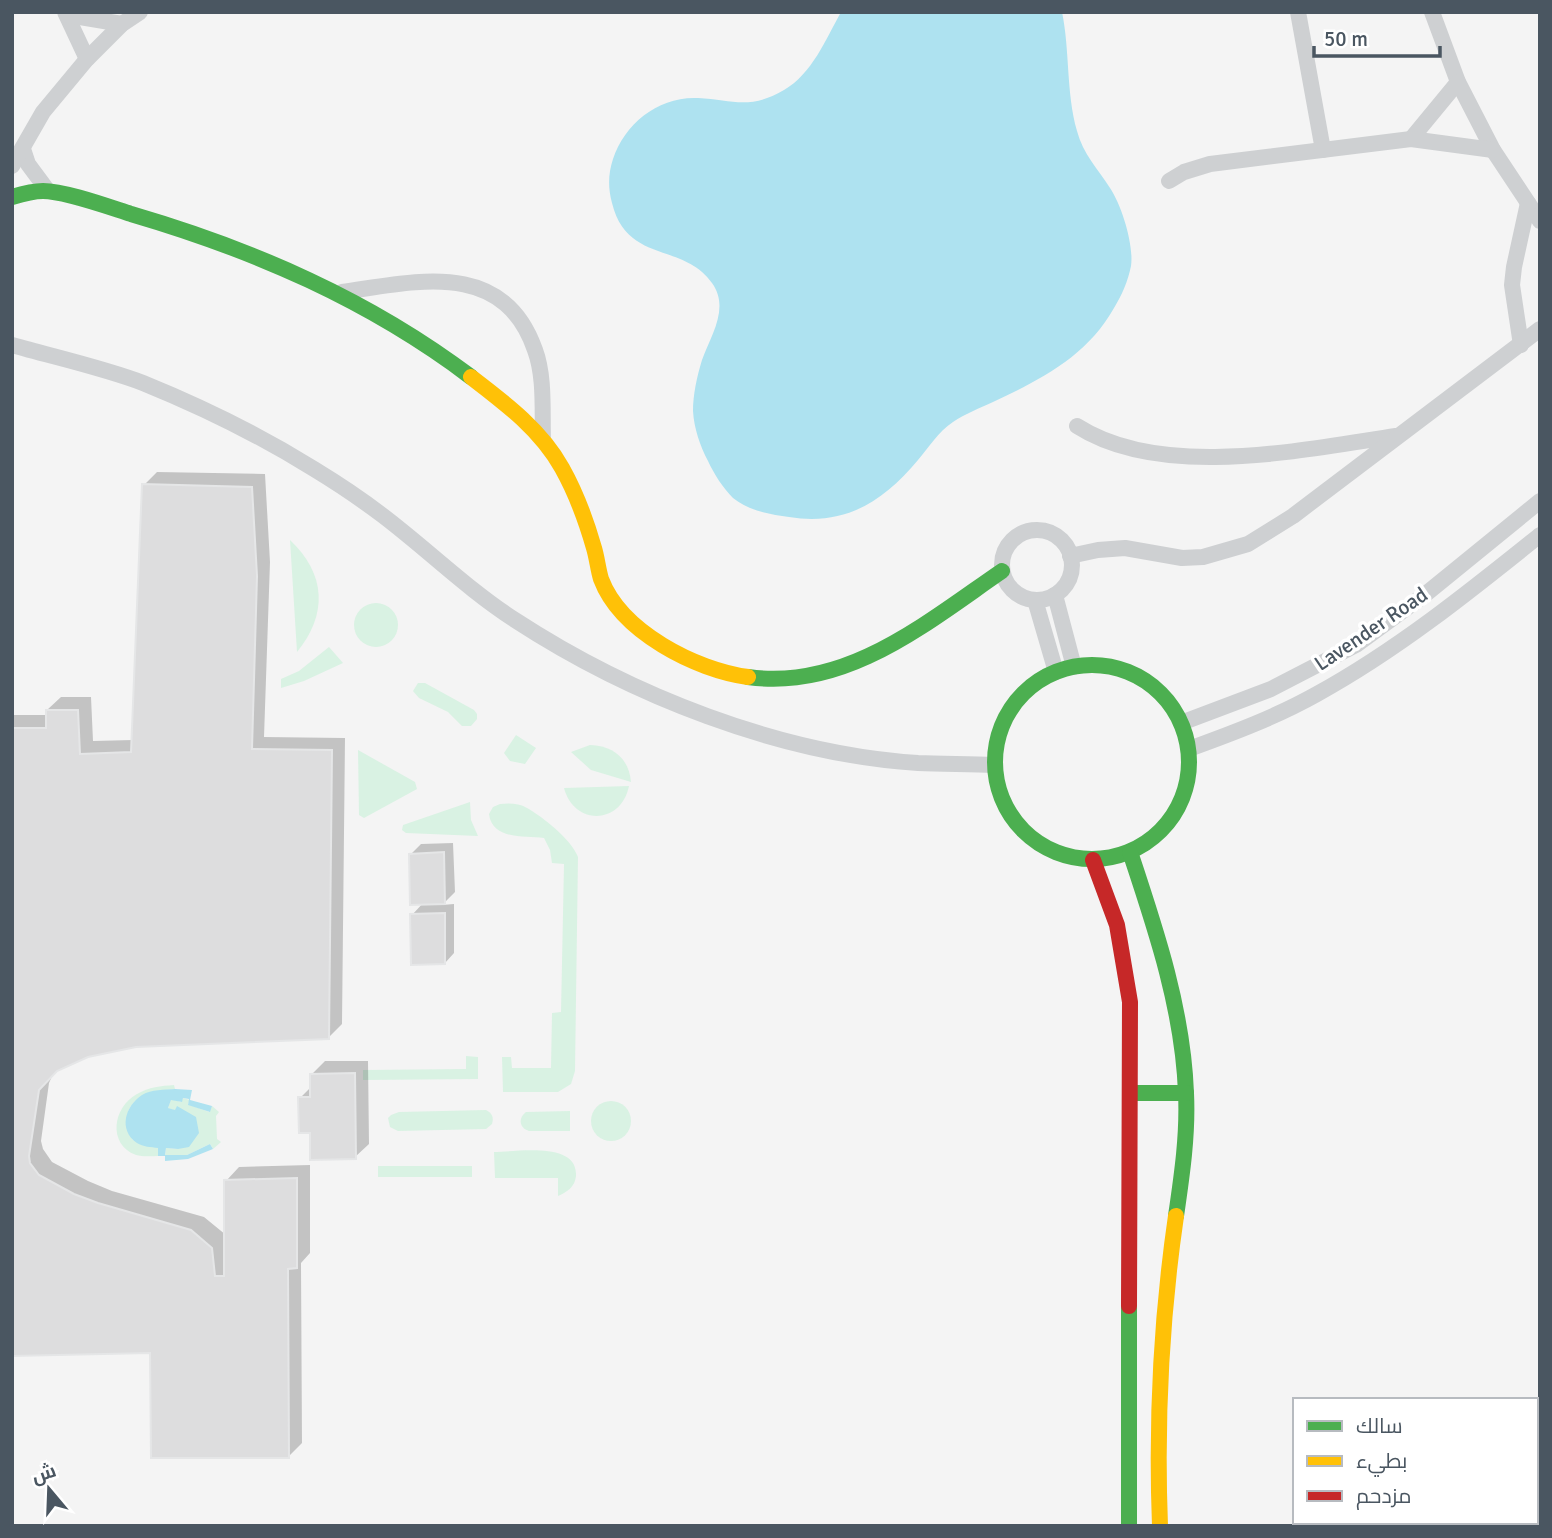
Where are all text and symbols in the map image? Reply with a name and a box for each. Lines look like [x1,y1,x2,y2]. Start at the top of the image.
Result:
scale bar [1314,14,1440,58]
text: 50 m [1324,26,1368,52]
street label: Lavender Road [1309,582,1433,676]
legend [1293,1398,1538,1524]
text: سالك [1356,1413,1403,1439]
text: بطيء [1356,1448,1407,1477]
north arrow [14,1454,84,1524]
text: ش [28,1459,59,1489]
text: مزدحم [1356,1483,1411,1510]

